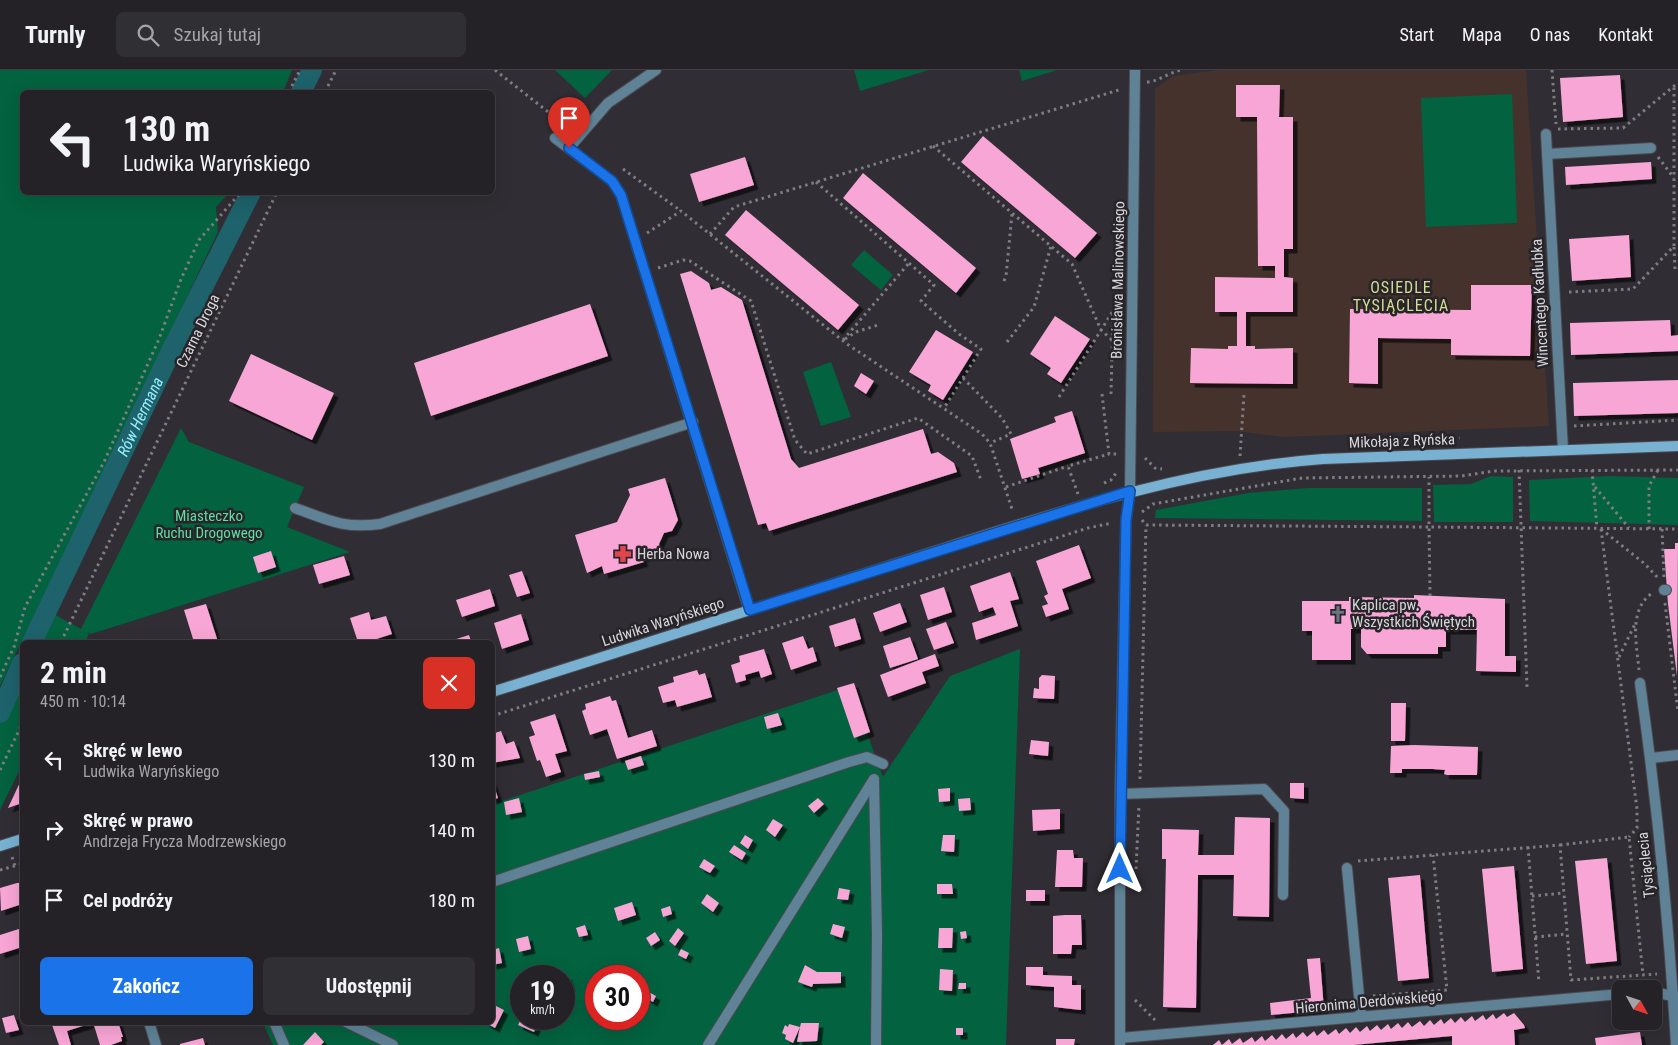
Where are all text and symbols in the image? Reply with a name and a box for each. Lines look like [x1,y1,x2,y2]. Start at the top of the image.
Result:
search box [116,12,466,57]
text: Turnly [25,21,86,49]
icon: search [134,21,162,49]
text: Szukaj tutaj [174,23,261,46]
text: Start [1400,24,1434,45]
text: Mapa [1462,24,1502,45]
text: O nas [1530,24,1570,45]
text: Kontakt [1598,24,1653,45]
pin [548,97,590,148]
icon: arrive [555,104,583,132]
text: 130 m [123,109,210,150]
icon: left [40,110,105,175]
text: Ludwika Waryńskiego [123,151,310,176]
street label: Bronisława Malinowskiego [1108,201,1128,359]
street label: Wincentego Kadłubka [1528,238,1552,368]
district label: OSIEDLE TYSIĄCLECIA [1353,278,1449,315]
street label: Czarna Droga [172,291,224,371]
water label: Rów Hermana [113,374,167,459]
street label: Mikołaja z Ryńska [1349,430,1455,452]
park label: Miasteczko Ruchu Drogowego [155,507,263,542]
pharmacy icon: Herba Nowa [613,544,633,564]
place label: Herba Nowa [637,545,710,563]
street label: Ludwika Waryńskiego [600,594,726,650]
place label: Kaplica pw. Wszystkich Świętych [1352,596,1475,631]
church icon: Kaplica pw. Wszystkich Świętych [1328,604,1348,624]
text: 2 min [40,655,107,690]
button: close [423,657,475,709]
text: 450 m · 10:14 [40,692,126,711]
text: Skręć w lewo [83,739,182,762]
icon: left [40,746,68,774]
text: 130 m [428,749,475,772]
text: Ludwika Waryńskiego [83,762,219,781]
text: Skręć w prawo [83,809,193,832]
icon: right [40,816,68,844]
text: 140 m [428,819,475,842]
street label: Tysiąclecia [1634,831,1658,899]
text: Andrzeja Frycza Modrzewskiego [83,832,286,851]
position arrow [1093,842,1145,894]
icon: arrive [40,886,68,914]
text: Cel podróży [83,889,173,912]
text: 180 m [428,889,475,912]
button: Zakończ [40,957,253,1015]
button: Udostępnij [263,957,475,1015]
speed limit sign: 30 [585,965,650,1030]
text: 19 [530,977,555,1006]
north arrow [1612,980,1662,1030]
map controls [1612,980,1662,1030]
street label: Hieronima Derdowskiego [1294,987,1444,1017]
text: km/h [530,1003,555,1017]

